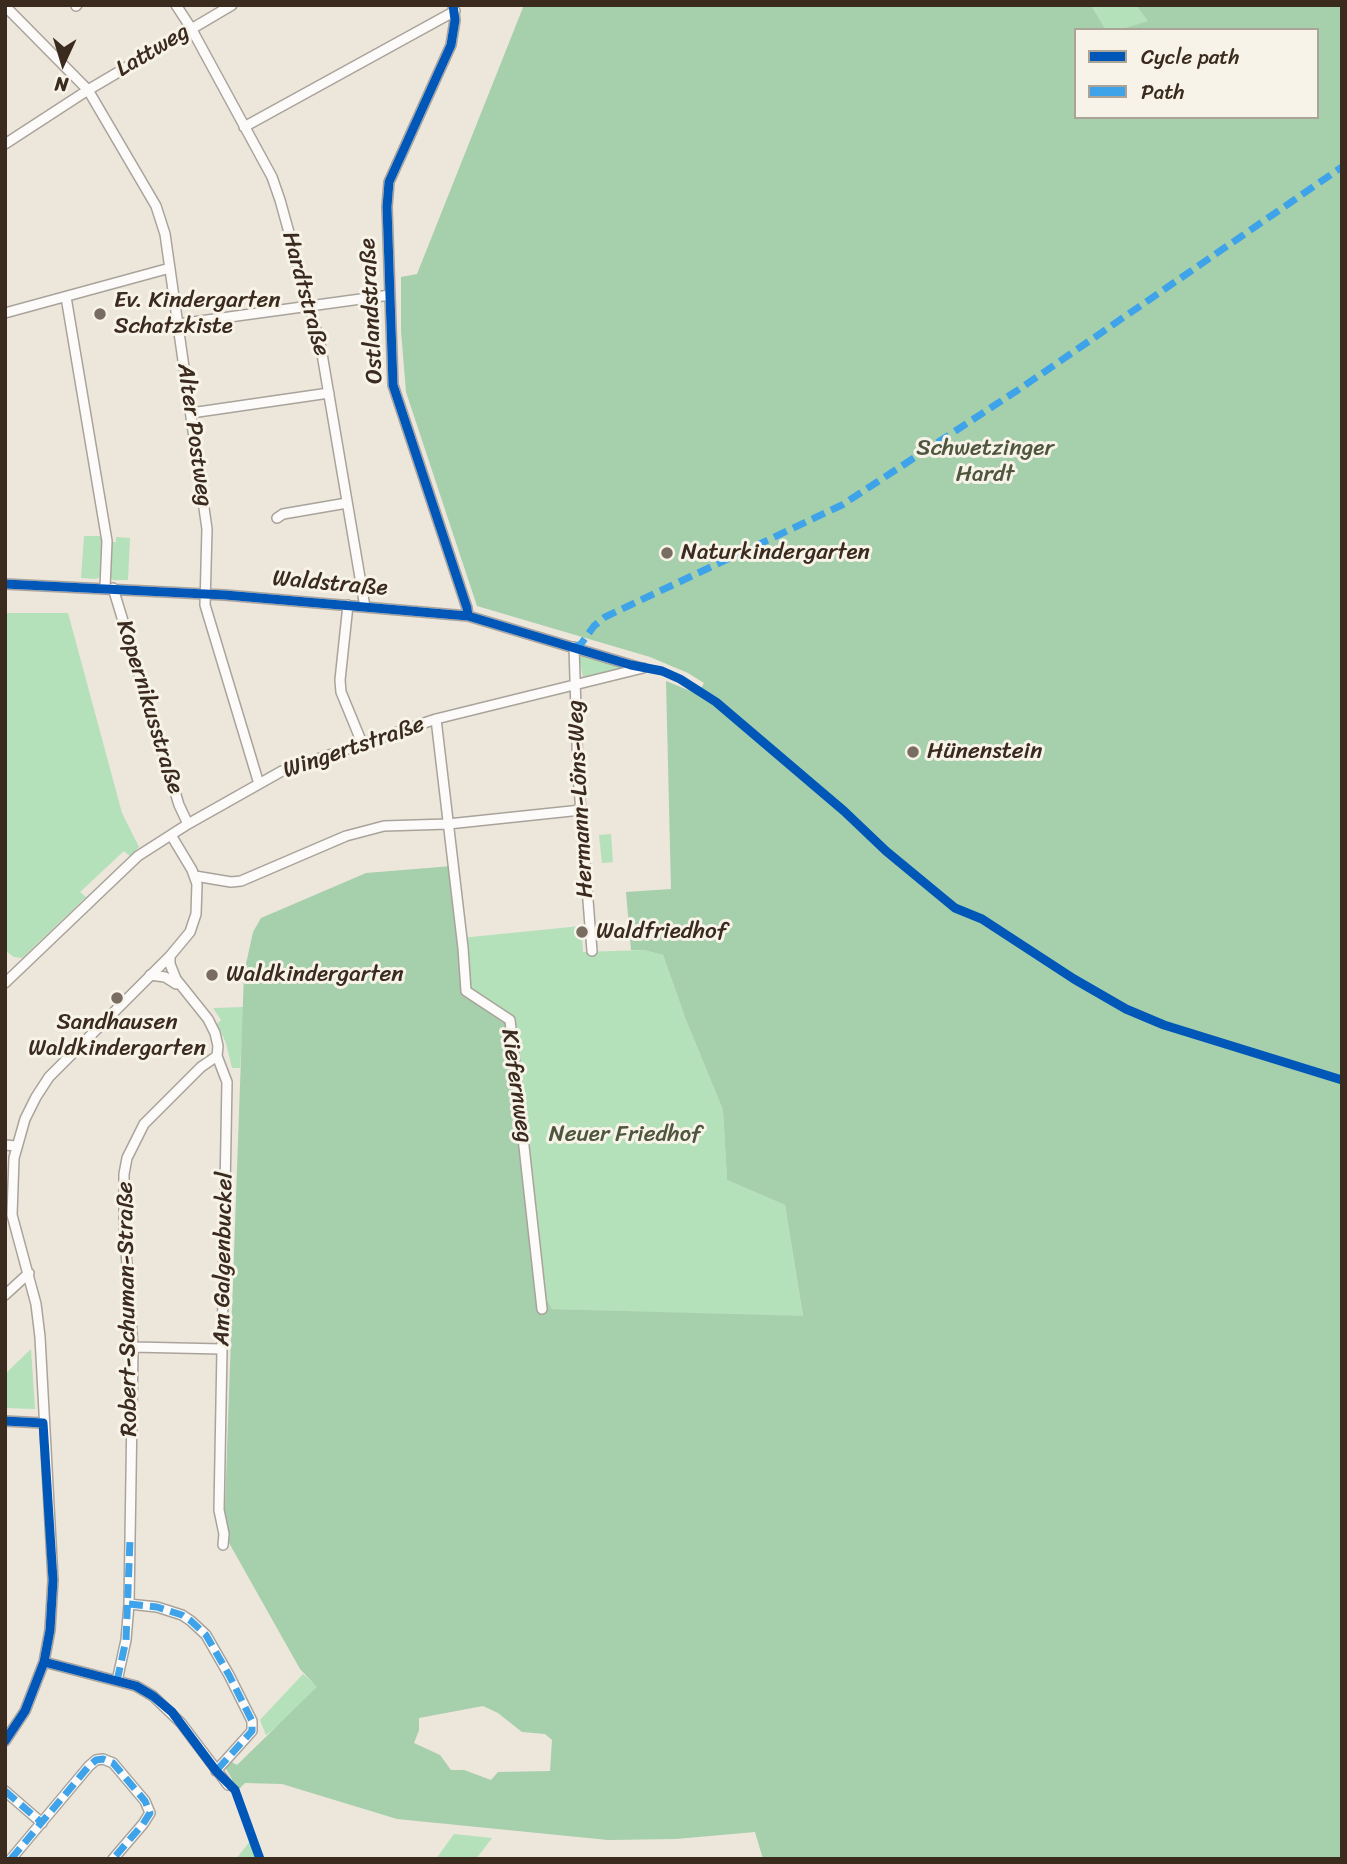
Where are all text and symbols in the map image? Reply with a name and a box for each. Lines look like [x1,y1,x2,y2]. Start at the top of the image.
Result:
street label: Lattweg [111,18,195,84]
north arrow [28,28,98,98]
legend [1074,28,1319,119]
text: Cycle path [1141,38,1240,76]
text: N [54,68,69,101]
text: Path [1141,73,1184,111]
street label: Hardtstraße [275,229,335,359]
street label: Ostlandstraße [354,238,390,384]
place label: Ev. Kindergarten Schatzkiste [114,287,281,341]
marker: Ev. Kindergarten Schatzkiste [92,306,108,322]
street label: Alter Postweg [170,362,218,508]
park label: Schwetzinger Hardt [916,435,1054,489]
place label: Naturkindergarten [681,539,870,567]
marker: Naturkindergarten [659,545,675,561]
street label: Waldstraße [271,565,389,603]
street label: Kopernikusstraße [109,617,189,797]
street label: Hermann-Löns-Weg [562,699,600,899]
street label: Wingertstraße [280,711,428,785]
place label: Hünenstein [927,738,1042,766]
marker: Hünenstein [905,744,921,760]
place label: Waldfriedhof [596,918,727,946]
marker: Waldfriedhof [574,924,590,940]
place label: Waldkindergarten [226,961,404,989]
marker: Waldkindergarten [204,967,220,983]
marker: Sandhausen Waldkindergarten [109,990,125,1006]
place label: Sandhausen Waldkindergarten [28,1009,206,1063]
street label: Kiefernweg [494,1027,538,1145]
park label: Neuer Friedhof [549,1121,701,1149]
street label: Am Galgenbuckel [209,1172,239,1346]
street label: Robert-Schuman-Straße [112,1181,144,1437]

